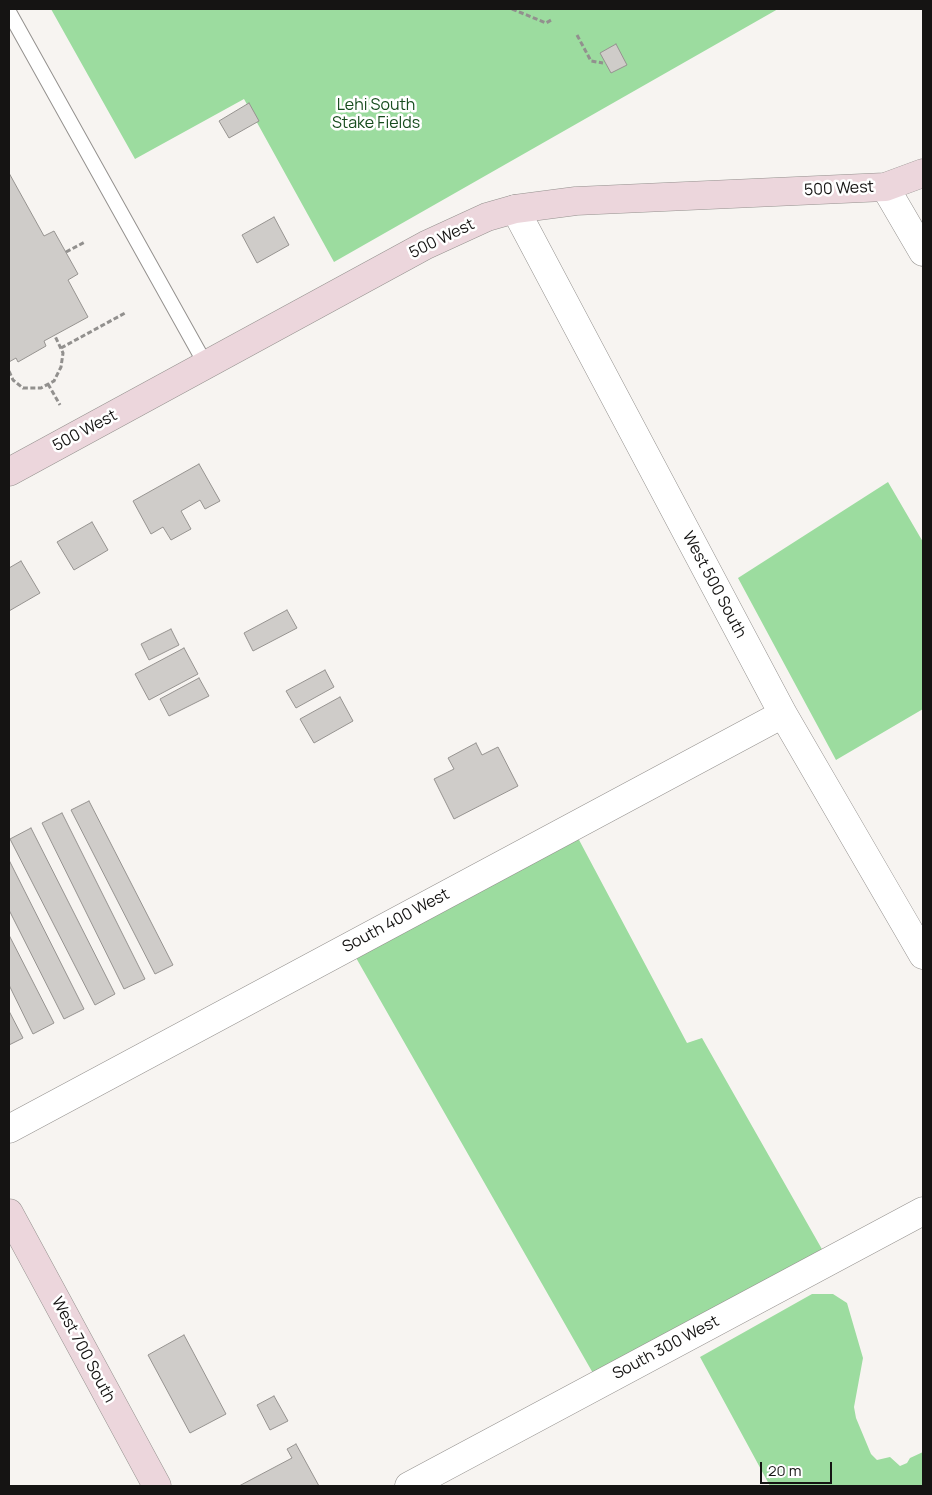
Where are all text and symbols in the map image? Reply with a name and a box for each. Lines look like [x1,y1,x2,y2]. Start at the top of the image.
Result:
park label: Lehi South Stake Fields [332,96,420,134]
street label: 500 West [803,178,875,200]
street label: 500 West [406,215,478,263]
street label: 500 West [50,406,120,456]
street label: West 500 South [678,528,750,642]
street label: South 400 West [339,885,453,957]
street label: West 700 South [47,1294,119,1406]
street label: South 300 West [610,1312,722,1384]
scale bar [762,1452,834,1484]
text: 20 m [768,1460,801,1481]

